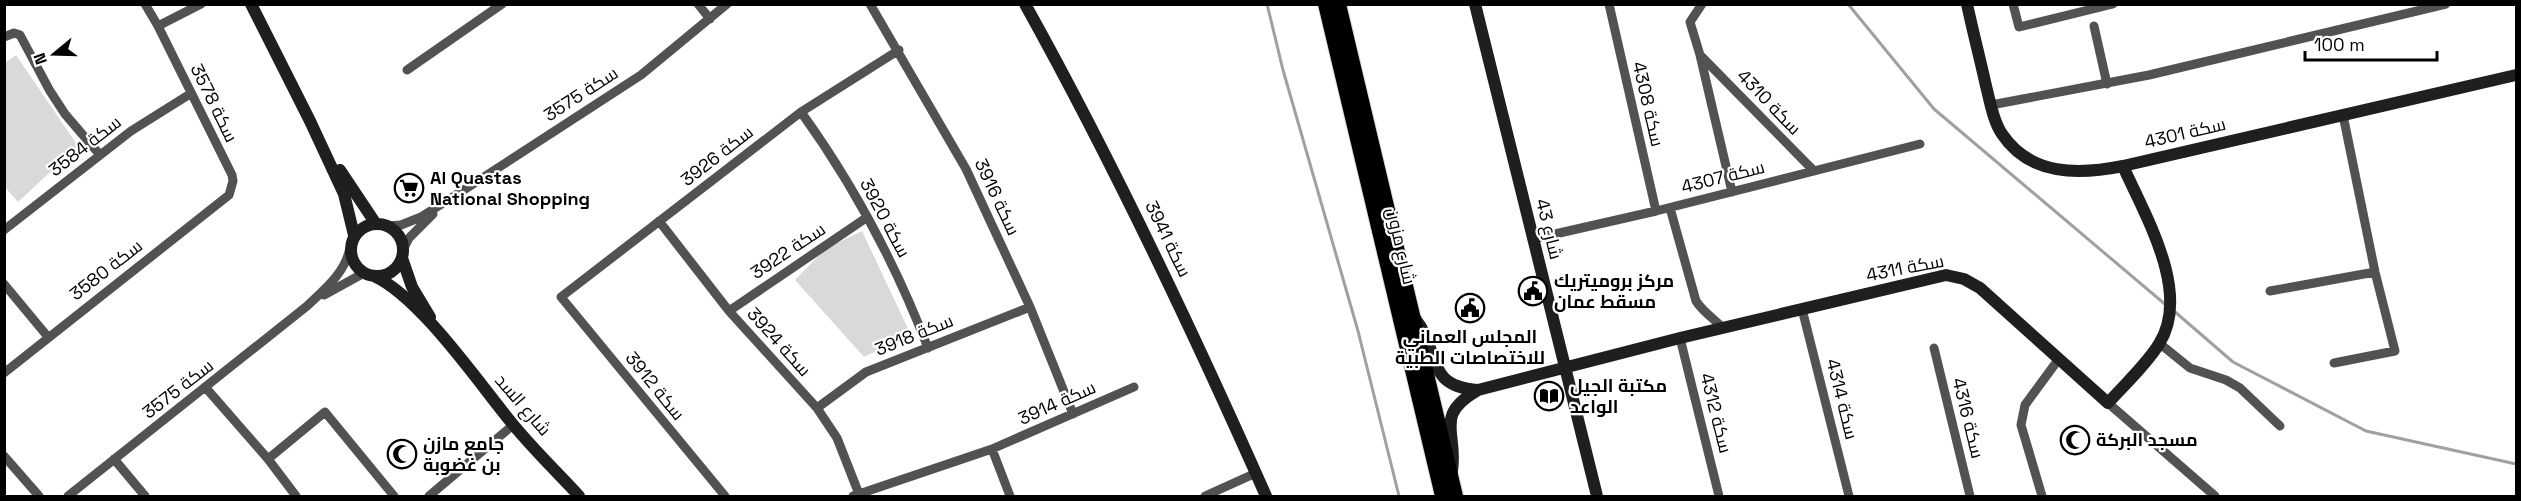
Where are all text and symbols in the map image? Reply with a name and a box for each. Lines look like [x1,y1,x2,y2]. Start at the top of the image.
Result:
north arrow [24,24,84,84]
scale bar [2305,24,2437,62]
text: 100 m [2314,33,2365,56]
text: N [29,50,52,67]
street label: سكة 4308 [1628,59,1669,149]
street label: سكة 3578 [186,60,243,146]
street label: سكة 3575 [539,61,622,126]
street label: سكة 4310 [1732,64,1806,139]
street label: سكة 3584 [44,110,126,181]
street label: سكة 4301 [2142,112,2228,153]
street label: سكة 3926 [676,120,757,191]
street label: سكة 3916 [970,155,1025,239]
street label: سكة 4307 [1679,155,1767,198]
place label: Al Quastas National Shopping [430,166,590,210]
supermarket icon: Al Quastas National Shopping [393,172,425,204]
street label: سكة 3920 [855,174,916,261]
street label: شارع 43 [1530,196,1568,262]
street label: سكة 3941 [1140,197,1197,281]
street label: شارع مزون [1381,205,1421,287]
street label: سكة 3922 [746,217,830,284]
street label: سكة 3580 [65,234,147,305]
street label: سكة 4311 [1864,249,1946,286]
place label: مركز بروميتريك مسقط عمان [1554,269,1674,313]
public building icon: مركز بروميتريك مسقط عمان [1517,275,1549,307]
public building icon: المجلس العماني للاختصاصات الطبية [1454,292,1486,324]
street label: سكة 3924 [742,302,816,381]
street label: سكة 3918 [871,308,956,361]
place label: المجلس العماني للاختصاصات الطبية [1395,325,1545,369]
street label: سكة 3912 [621,347,690,425]
street label: سكة 3575 [137,354,218,424]
street label: سكة 4314 [1821,356,1864,442]
street label: شارع السد [490,369,556,441]
street label: سكة 4312 [1695,370,1738,455]
place label: مكتبة الجيل الواعد [1570,374,1667,418]
street label: سكة 3914 [1014,375,1099,430]
street label: سكة 4316 [1947,375,1990,461]
library icon: مكتبة الجيل الواعد [1533,380,1565,412]
mosque icon: مسجد البركة [2059,424,2091,456]
place label: مسجد البركة [2096,428,2198,451]
place label: جامع مازن بن غضوبة [423,432,504,476]
mosque icon: جامع مازن بن غضوبة [386,438,418,470]

